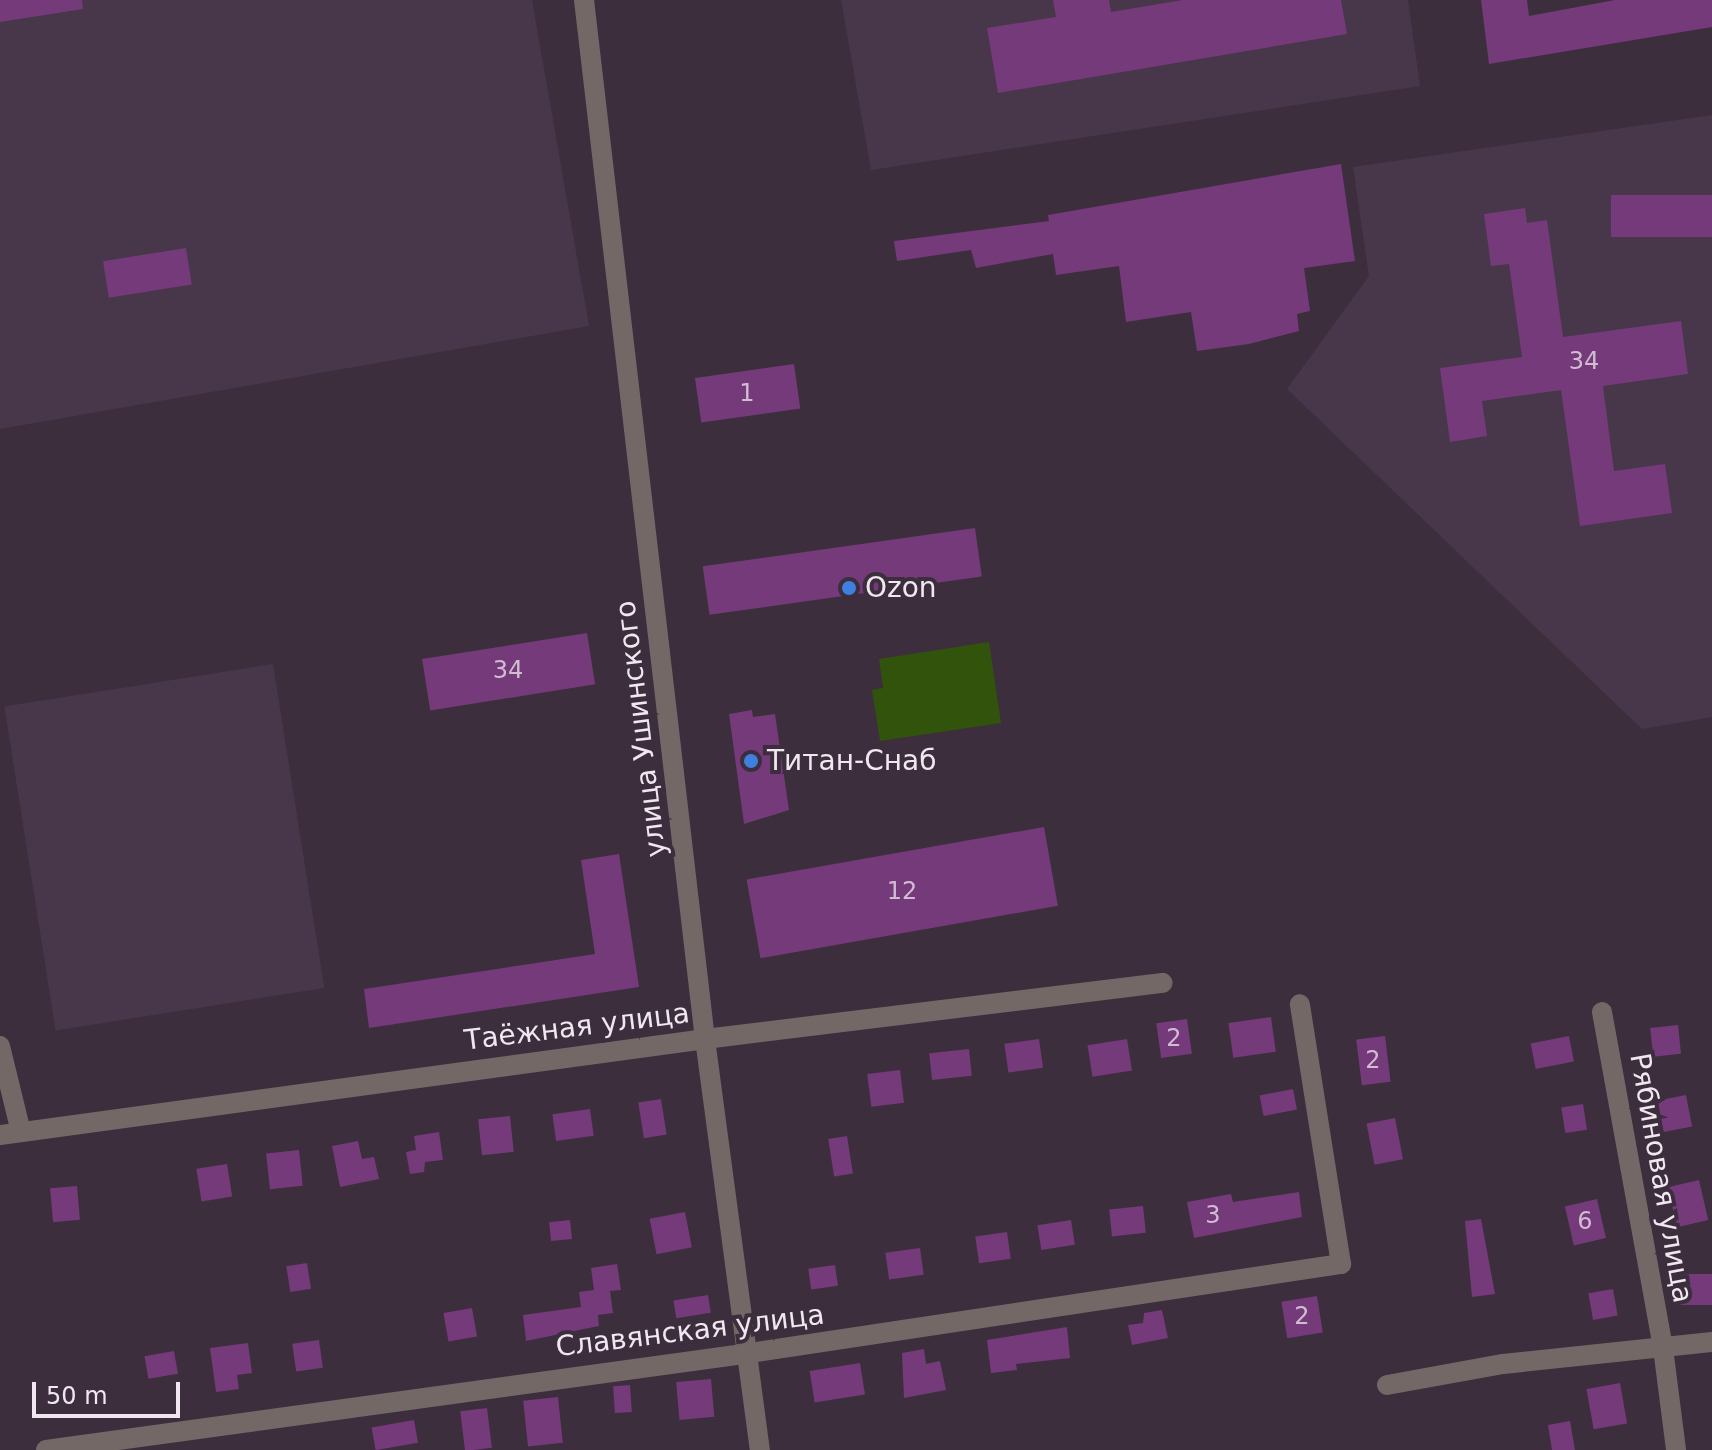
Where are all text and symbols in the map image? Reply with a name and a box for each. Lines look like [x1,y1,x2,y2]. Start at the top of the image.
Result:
house number: 34 [1569,348,1599,376]
house number: 1 [739,380,755,408]
place label: Ozon [865,571,937,605]
marker: Ozon [840,579,858,597]
street label: улица Ушинского [609,599,673,859]
house number: 34 [493,657,523,685]
place label: Титан-Снаб [767,744,936,778]
marker: Титан-Снаб [742,752,760,770]
house number: 12 [887,878,917,906]
street label: Таёжная улица [462,997,692,1057]
house number: 2 [1166,1025,1182,1053]
house number: 2 [1365,1047,1381,1075]
street label: Рябиновая улица [1622,1051,1700,1305]
house number: 3 [1205,1202,1221,1230]
house number: 6 [1577,1208,1593,1236]
street label: Славянская улица [554,1298,826,1364]
house number: 2 [1294,1303,1310,1331]
scale bar [36,1366,184,1416]
text: 50 m [46,1382,108,1410]

